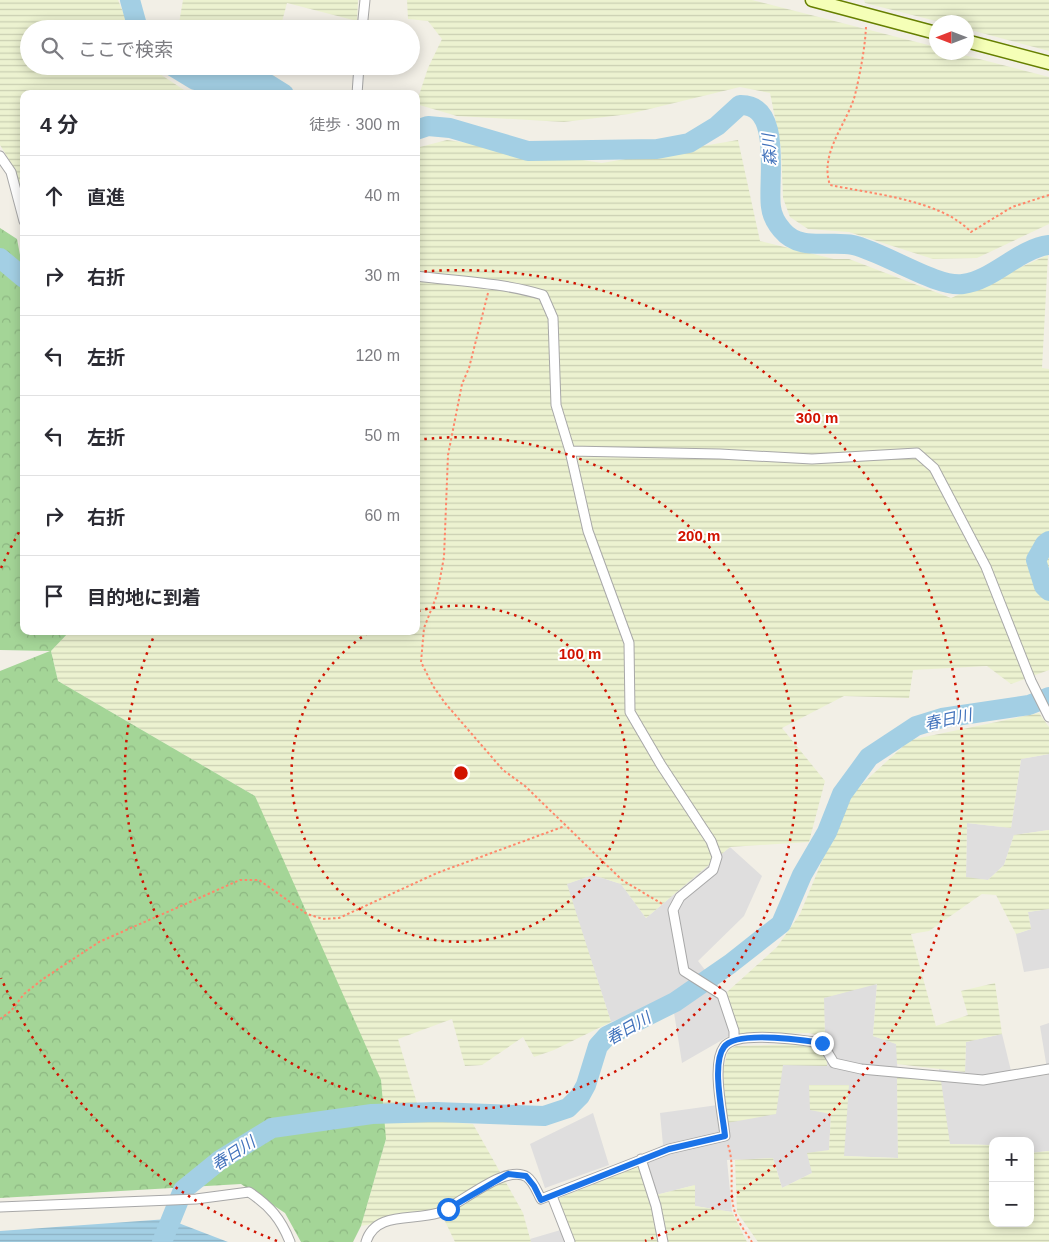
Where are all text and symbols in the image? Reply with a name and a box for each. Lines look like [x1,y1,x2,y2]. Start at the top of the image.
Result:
north arrow [929,15,974,60]
search box [20,20,420,75]
icon: search [38,34,66,62]
text: ここで検索 [78,39,173,60]
text: 4 分 [40,113,79,136]
text: 徒歩 · 300 m [309,116,400,133]
water label: 森川 [760,131,779,167]
icon: ahead [40,182,68,210]
text: 直進 [87,187,125,208]
text: 40 m [364,187,400,204]
icon: right [40,262,68,290]
text: 右折 [87,267,125,288]
text: 30 m [364,267,400,284]
icon: left [40,342,68,370]
text: 左折 [87,347,125,368]
text: 120 m [356,347,400,364]
text: 300 m [796,409,838,426]
icon: left [40,422,68,450]
text: 左折 [87,427,125,448]
text: 50 m [364,427,400,444]
icon: right [40,502,68,530]
text: 右折 [87,507,125,528]
text: 60 m [364,507,400,524]
text: 200 m [678,527,720,544]
icon: arrive [40,582,68,610]
text: 目的地に到着 [87,587,201,608]
text: 100 m [559,645,601,662]
water label: 春日川 [923,706,975,733]
centre of rings [452,764,470,782]
water label: 春日川 [603,1008,655,1048]
route end [811,1032,834,1055]
water label: 春日川 [209,1132,260,1174]
map controls [989,1137,1034,1227]
button: + [989,1137,1034,1182]
button: − [989,1182,1034,1227]
route start [437,1198,460,1221]

